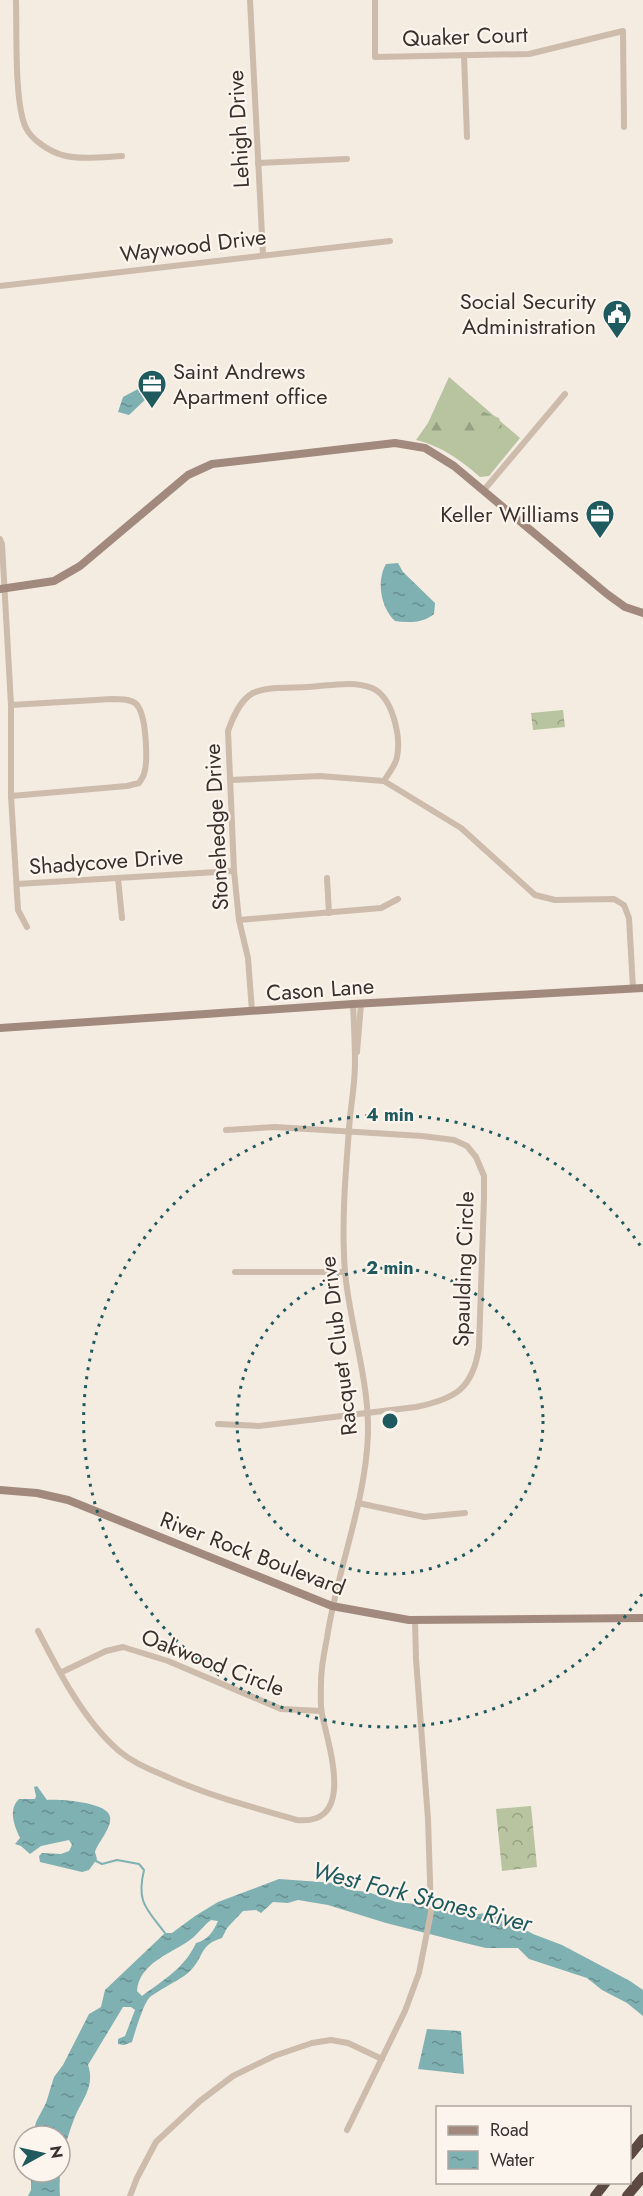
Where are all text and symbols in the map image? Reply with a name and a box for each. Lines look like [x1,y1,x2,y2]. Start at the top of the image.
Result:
street label: Quaker Court [402,18,529,54]
street label: Lehigh Drive [219,69,257,189]
street label: Waywood Drive [118,220,268,270]
place label: Social Security Administration [460,285,596,342]
public building icon: Social Security Administration [601,298,633,340]
place label: Saint Andrews Apartment office [173,355,328,412]
office icon: Saint Andrews Apartment office [136,368,168,410]
place label: Keller Williams [440,498,579,530]
office icon: Keller Williams [584,498,616,540]
street label: Stonehedge Drive [196,743,236,911]
street label: Shadycove Drive [28,840,184,882]
street label: Cason Lane [265,969,375,1009]
text: 4 min [366,1102,414,1128]
street label: Spaulding Circle [444,1191,482,1347]
street label: Racquet Club Drive [311,1254,365,1438]
text: 2 min [366,1255,414,1281]
centre of rings [380,1411,400,1431]
street label: River Rock Boulevard [156,1503,350,1603]
street label: Oakwood Circle [137,1620,289,1704]
water label: West Fork Stones River [309,1852,538,1941]
legend [436,2106,631,2184]
text: Road [490,2117,529,2143]
north arrow [12,2124,72,2184]
text: N [44,2144,69,2160]
text: Water [490,2147,535,2173]

